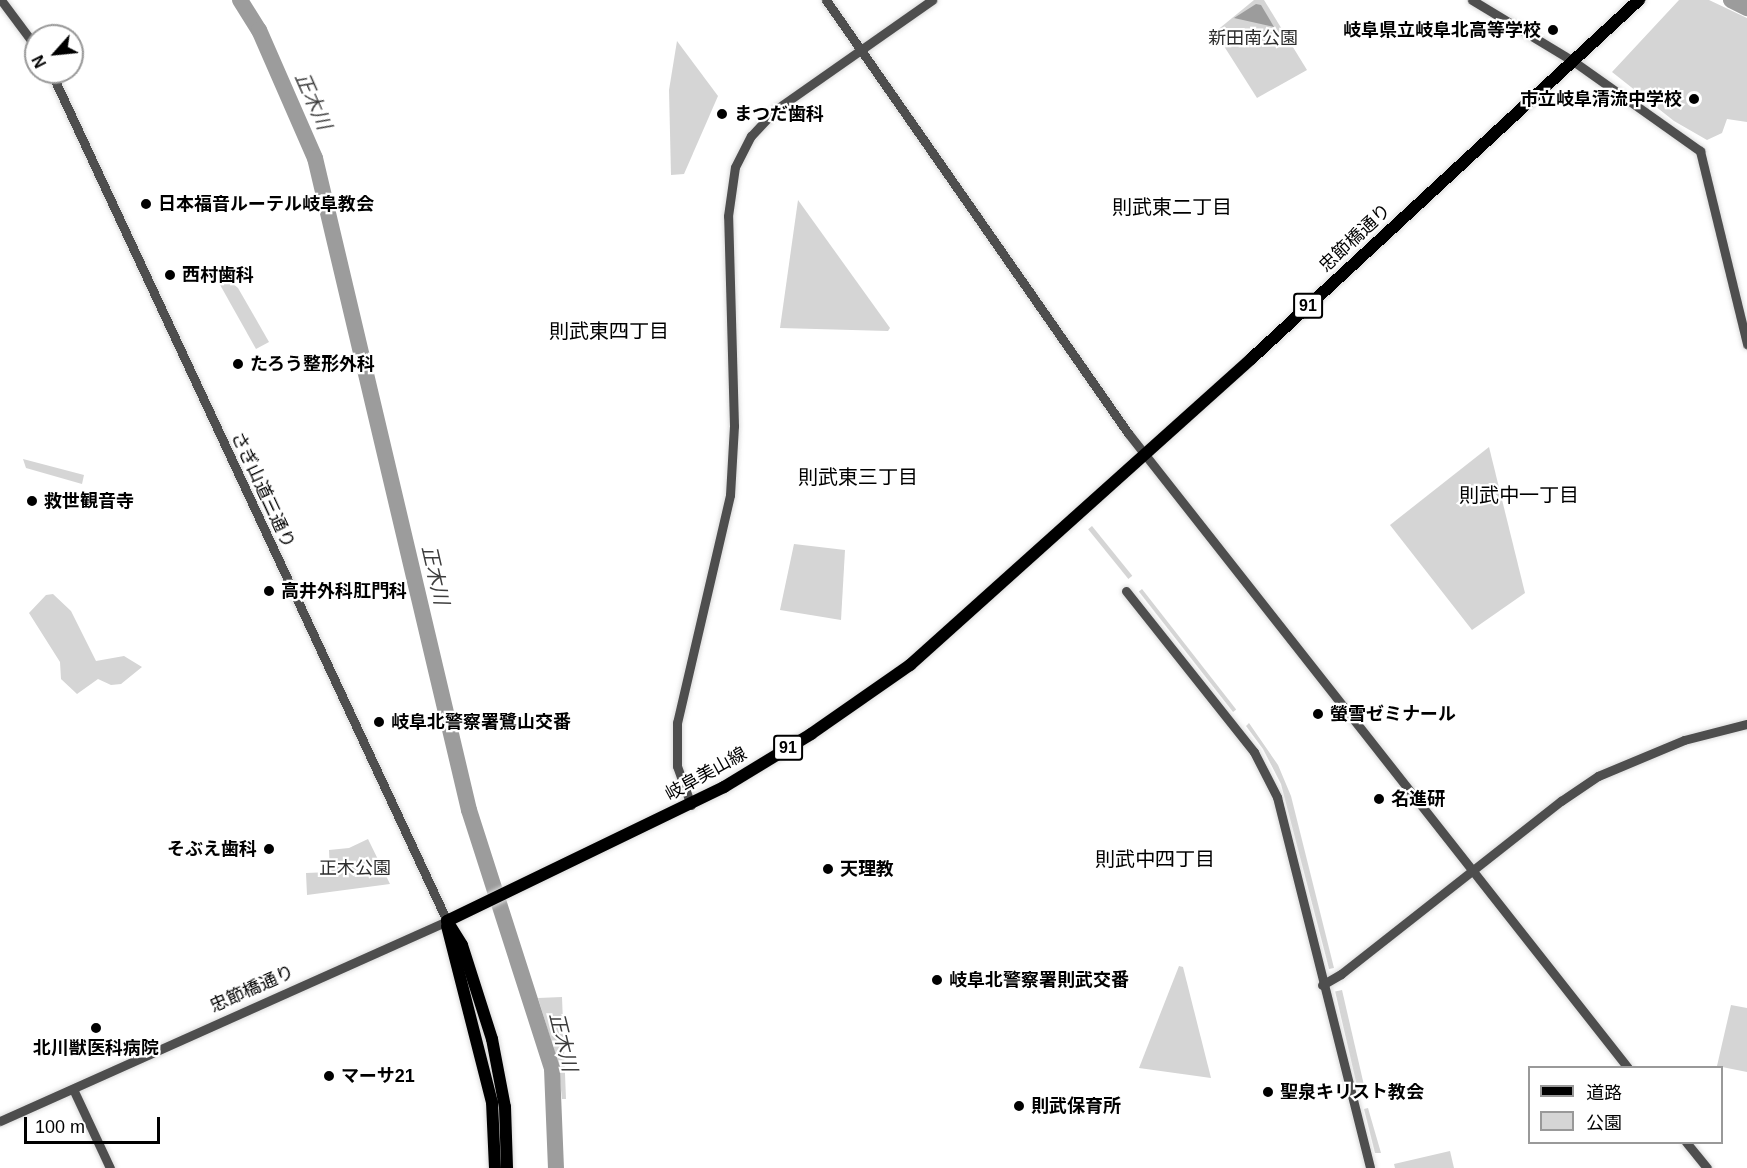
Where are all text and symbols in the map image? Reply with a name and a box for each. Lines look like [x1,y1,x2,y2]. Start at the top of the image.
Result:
place label: 岐阜県立岐阜北高等学校 [1343,19,1541,41]
marker: 岐阜県立岐阜北高等学校 [1546,23,1560,37]
north arrow [24,24,84,84]
park label: 新田南公園 [1208,27,1298,49]
text: N [29,52,49,71]
water label: 正木川 [290,69,336,133]
place label: 市立岐阜清流中学校 [1520,88,1682,110]
marker: 市立岐阜清流中学校 [1687,92,1701,106]
place label: まつだ歯科 [734,103,824,125]
marker: まつだ歯科 [715,107,729,121]
place label: 日本福音ルーテル岐阜教会 [158,193,374,215]
district label: 則武東二丁目 [1112,195,1232,219]
marker: 日本福音ルーテル岐阜教会 [139,197,153,211]
street label: 忠節橋通り [1315,199,1395,277]
place label: 西村歯科 [182,264,254,286]
marker: 西村歯科 [163,268,177,282]
road number: 91 [1293,293,1323,319]
district label: 則武東四丁目 [549,319,669,343]
place label: たろう整形外科 [250,353,376,375]
marker: たろう整形外科 [231,357,245,371]
street label: さぎ山道三通り [227,428,299,552]
district label: 則武東三丁目 [798,465,918,489]
district label: 則武中一丁目 [1459,483,1579,507]
place label: 救世観音寺 [44,490,134,512]
marker: 救世観音寺 [25,494,39,508]
water label: 正木川 [417,543,453,607]
place label: 高井外科肛門科 [281,580,407,602]
marker: 高井外科肛門科 [262,584,276,598]
place label: 螢雪ゼミナール [1330,703,1456,725]
marker: 螢雪ゼミナール [1311,707,1325,721]
place label: 岐阜北警察署鷺山交番 [391,711,571,733]
marker: 岐阜北警察署鷺山交番 [372,715,386,729]
road number: 91 [773,735,803,761]
street label: 岐阜美山線 [661,743,751,805]
place label: 名進研 [1391,788,1445,810]
marker: 名進研 [1372,792,1386,806]
place label: そぶえ歯科 [167,838,257,860]
marker: そぶえ歯科 [262,842,276,856]
district label: 則武中四丁目 [1095,847,1215,871]
park label: 正木公園 [319,857,391,879]
place label: 天理教 [840,858,894,880]
marker: 天理教 [821,862,835,876]
street label: 忠節橋通り [206,961,298,1017]
place label: 岐阜北警察署則武交番 [949,969,1129,991]
marker: 岐阜北警察署則武交番 [930,973,944,987]
water label: 正木川 [544,1010,582,1074]
marker: 北川獣医科病院 [89,1021,103,1035]
place label: 北川獣医科病院 [33,1037,159,1059]
place label: マーサ21 [341,1065,415,1087]
legend [1528,1066,1723,1144]
marker: マーサ21 [322,1069,336,1083]
place label: 聖泉キリスト教会 [1280,1081,1424,1103]
text: 道路 [1586,1083,1622,1103]
marker: 聖泉キリスト教会 [1261,1085,1275,1099]
place label: 則武保育所 [1031,1095,1121,1117]
marker: 則武保育所 [1012,1099,1026,1113]
scale bar [27,1105,164,1143]
text: 公園 [1586,1113,1622,1133]
text: 100 m [35,1117,85,1137]

